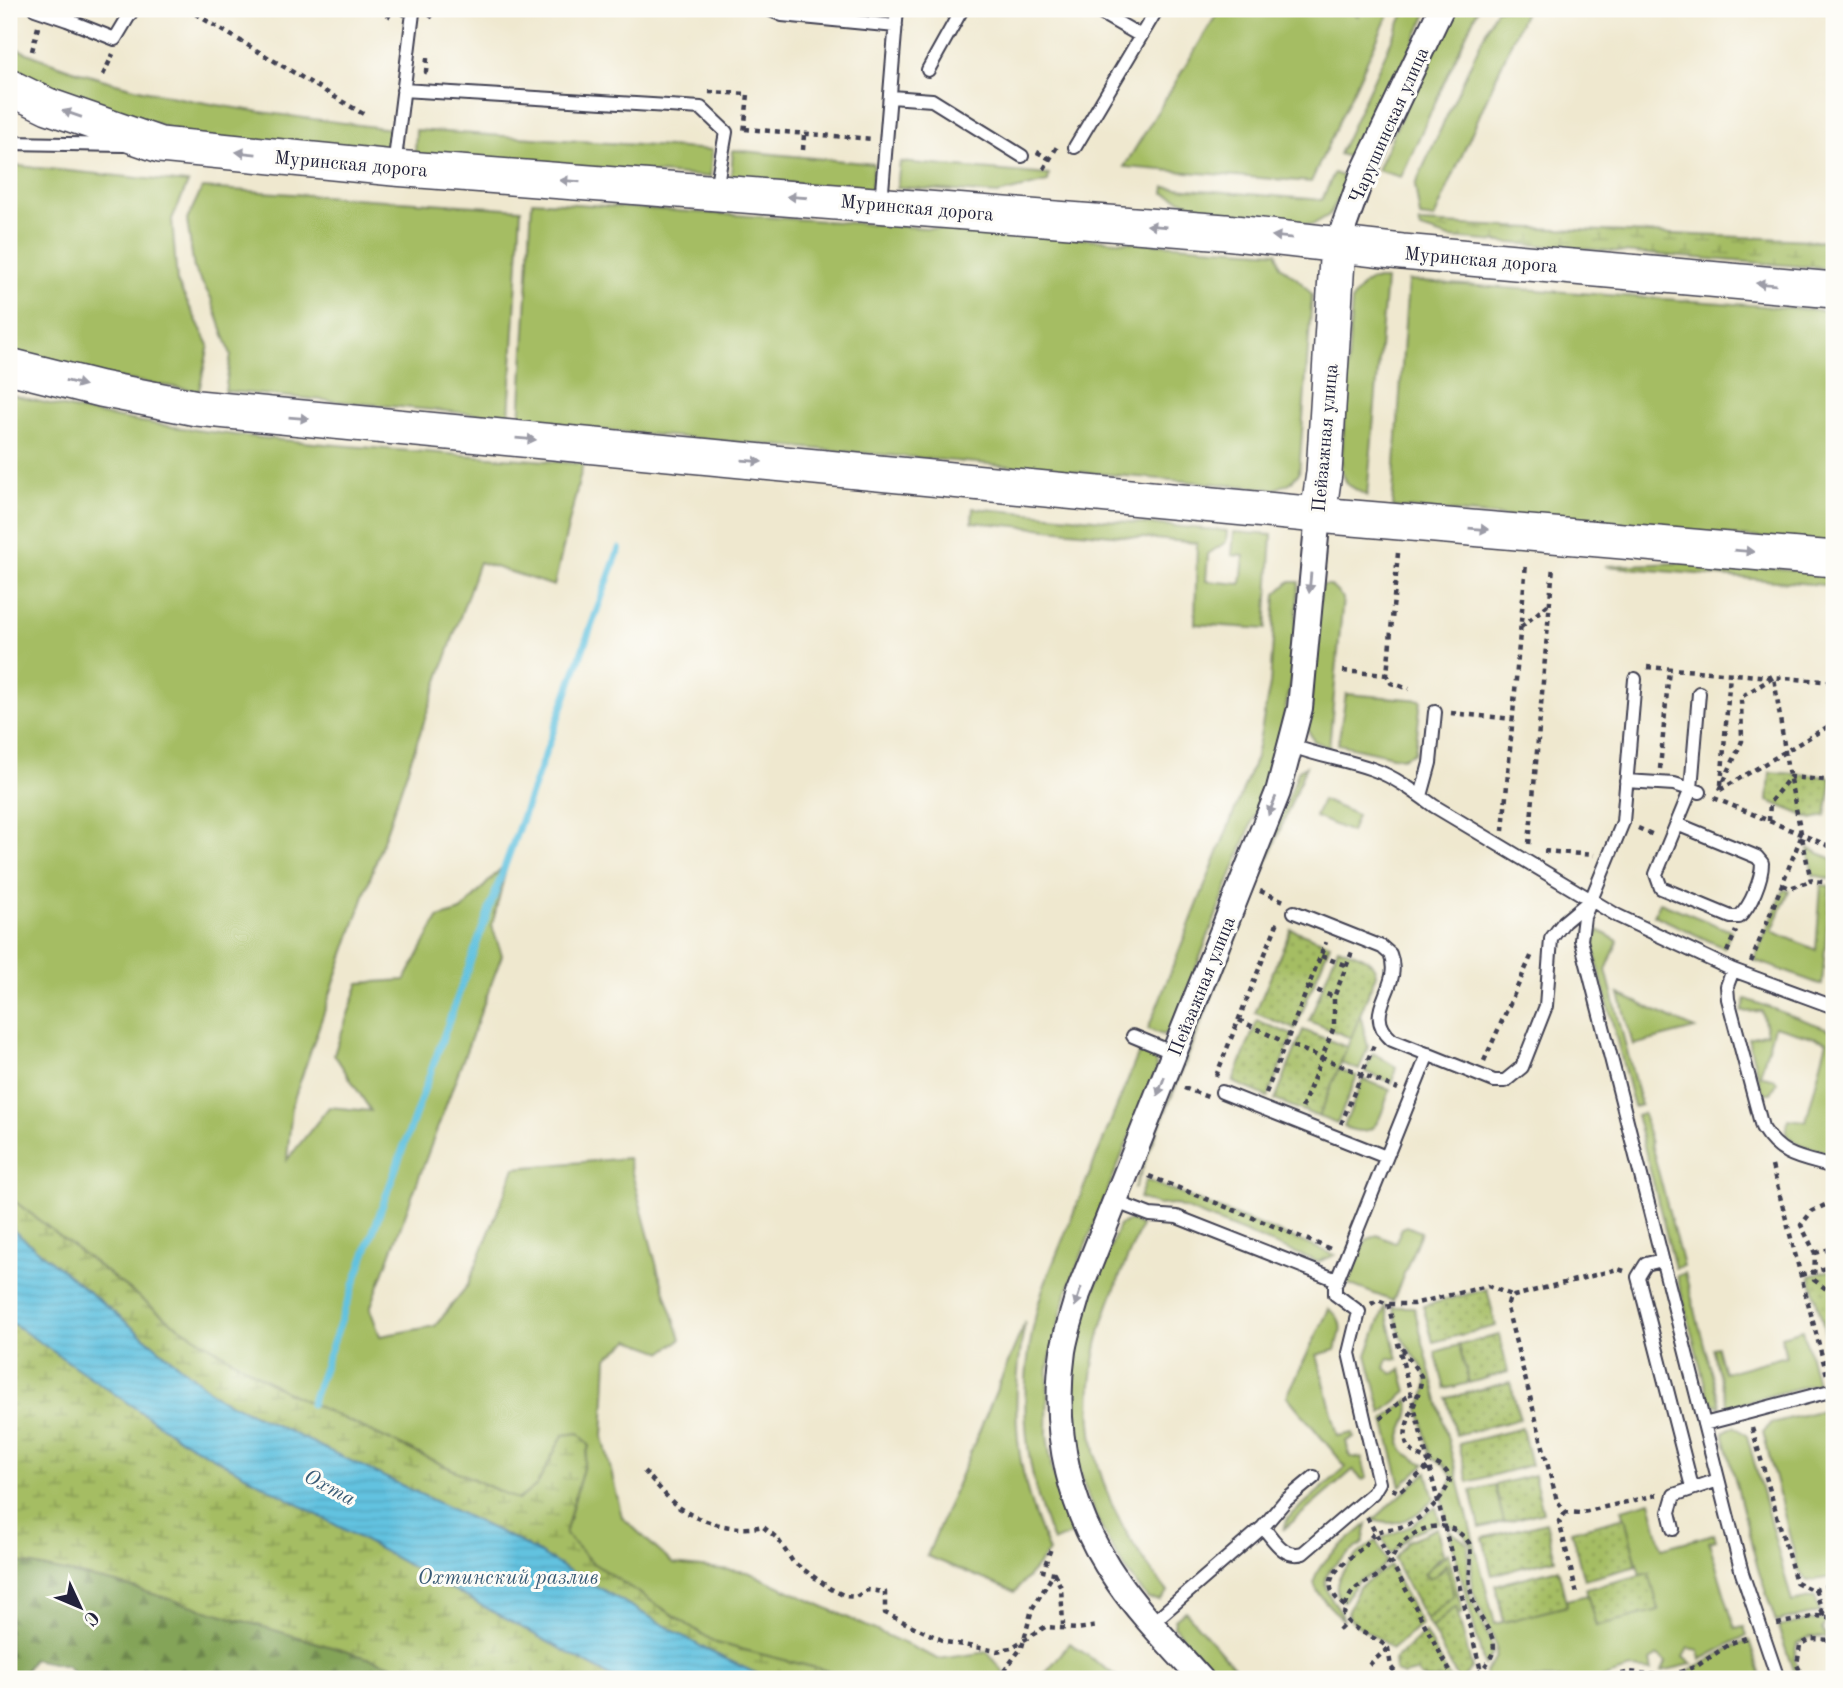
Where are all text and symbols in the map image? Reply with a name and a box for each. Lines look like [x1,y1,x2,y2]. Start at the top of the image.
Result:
street label: Чарушинская улица [1347,44,1434,207]
one-way arrow [62,108,83,119]
one-way arrow [235,148,257,159]
street label: Муринская дорога [273,149,429,182]
one-way arrow [559,175,581,186]
one-way arrow [786,191,808,202]
street label: Муринская дорога [839,193,995,226]
one-way arrow [1146,220,1168,231]
one-way arrow [1271,231,1293,242]
street label: Муринская дорога [1403,245,1559,278]
one-way arrow [1755,278,1777,289]
street label: Пейзажная улица [1311,363,1342,513]
one-way arrow [64,378,86,389]
one-way arrow [289,413,311,424]
one-way arrow [515,434,537,445]
one-way arrow [741,456,763,467]
one-way arrow [1469,524,1491,535]
one-way arrow [1733,546,1755,557]
one-way arrow [1304,572,1315,594]
one-way arrow [1267,795,1278,816]
street label: Пейзажная улица [1167,914,1240,1059]
one-way arrow [1156,1075,1167,1096]
one-way arrow [1072,1287,1083,1308]
water label: Охта [300,1466,358,1510]
water label: Охтинский разлив [417,1568,599,1589]
north arrow [46,1572,116,1642]
text: С [79,1606,102,1628]

